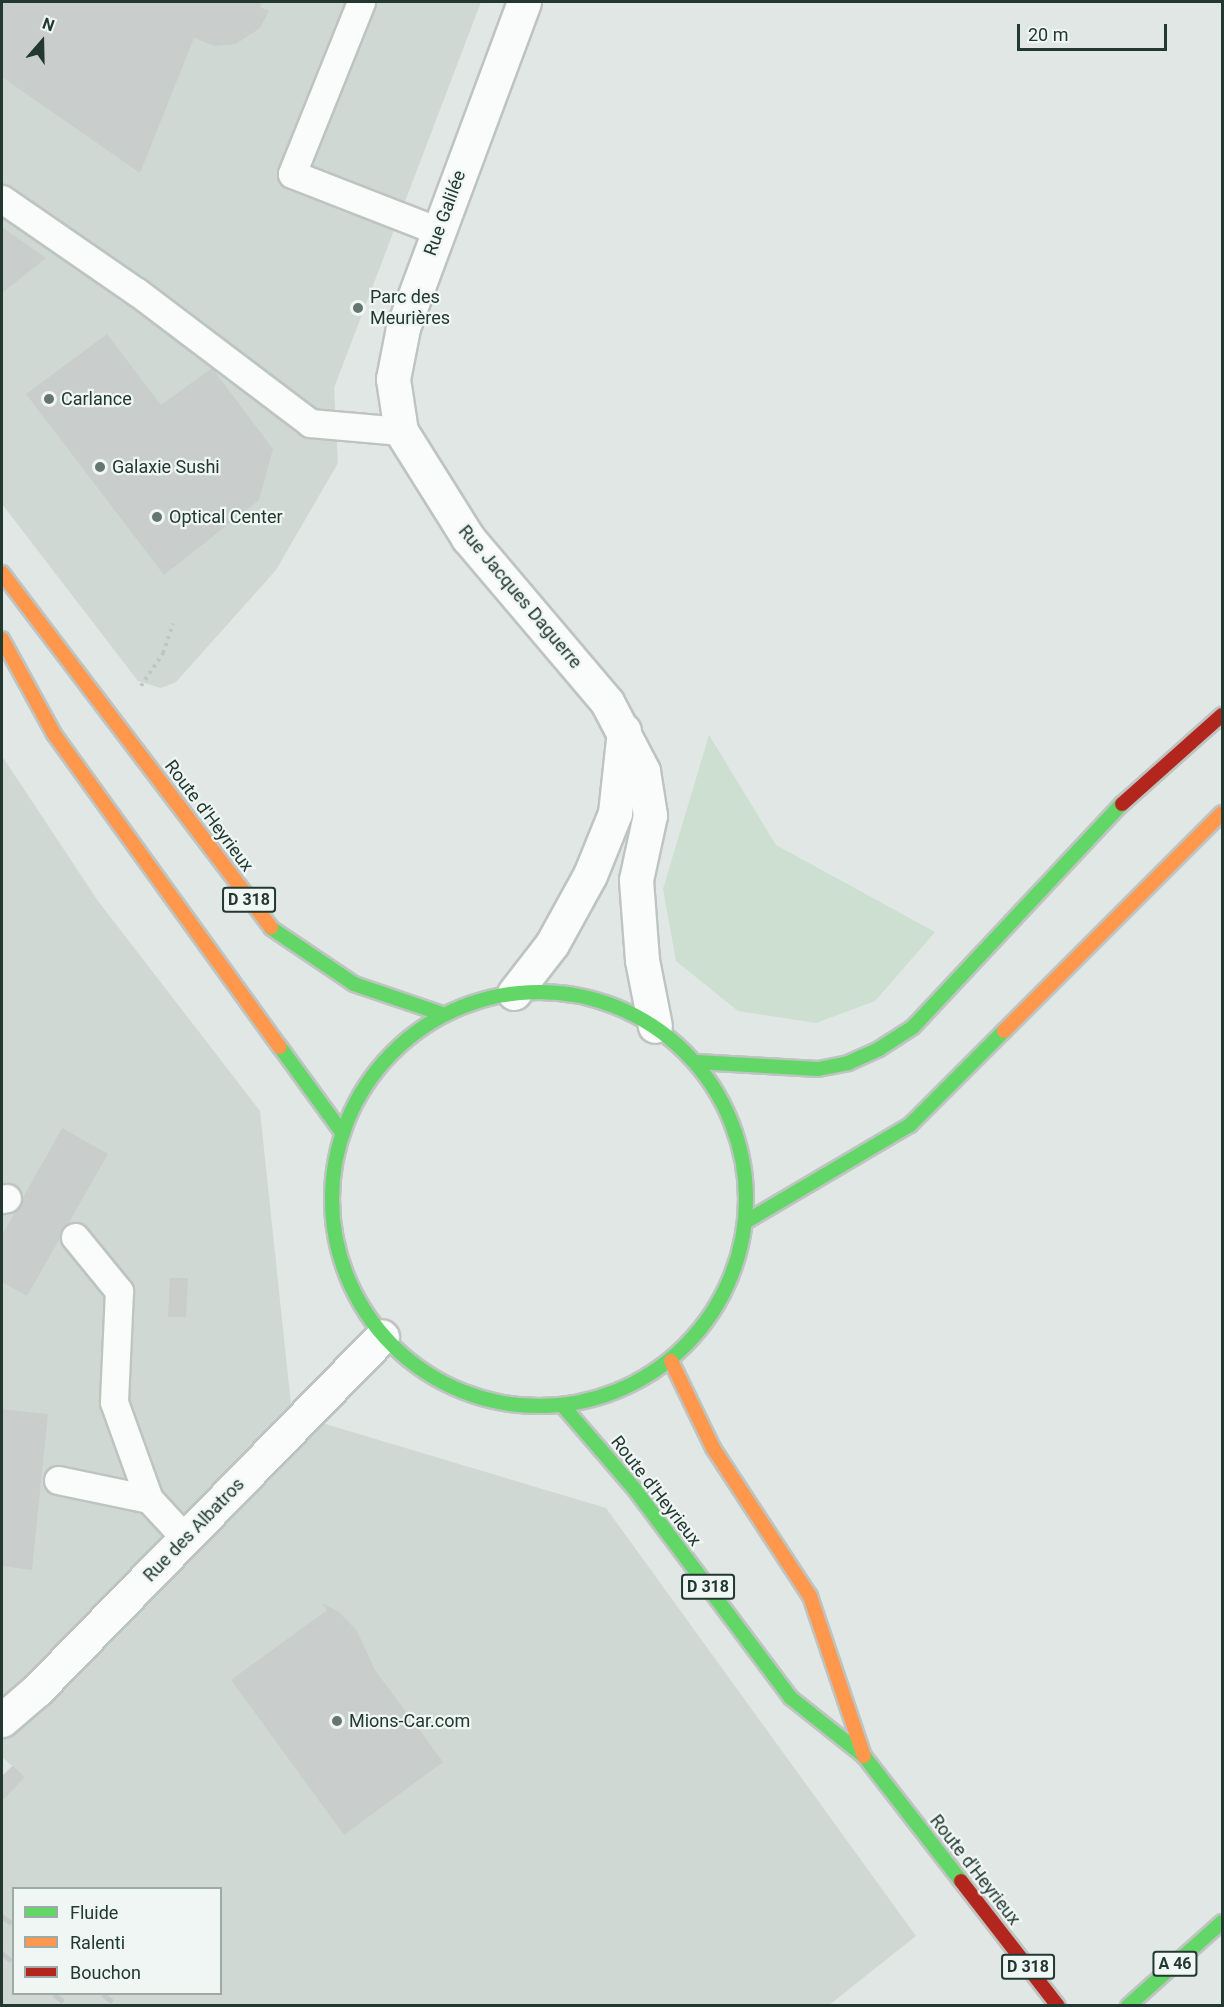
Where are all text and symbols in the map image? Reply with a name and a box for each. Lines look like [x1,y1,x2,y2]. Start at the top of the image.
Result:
north arrow [12,12,72,72]
scale bar [1020,12,1170,50]
text: N [40,14,57,35]
text: 20 m [1028,24,1068,45]
street label: Rue Galilée [420,167,470,259]
place label: Parc des Meurières [370,287,450,330]
marker: Parc des Meurières [351,301,365,315]
place label: Carlance [61,388,132,410]
marker: Carlance [42,392,56,406]
place label: Galaxie Sushi [112,456,220,478]
marker: Galaxie Sushi [93,460,107,474]
place label: Optical Center [169,506,283,528]
marker: Optical Center [150,510,164,524]
street label: Rue Jacques Daguerre [454,521,586,673]
street label: Route d'Heyrieux [160,756,258,876]
road number: D 318 [222,887,276,913]
street label: Route d'Heyrieux [606,1431,706,1551]
street label: Rue des Albatros [139,1474,249,1586]
road number: D 318 [681,1574,735,1600]
place label: Mions-Car.com [349,1710,470,1732]
marker: Mions-Car.com [330,1714,344,1728]
street label: Route d'Heyrieux [925,1810,1025,1930]
legend [12,1887,222,1995]
text: Fluide [70,1902,118,1923]
text: Ralenti [70,1932,125,1953]
road number: A 46 [1151,1951,1199,1977]
road number: D 318 [1001,1954,1055,1980]
text: Bouchon [70,1962,141,1983]

